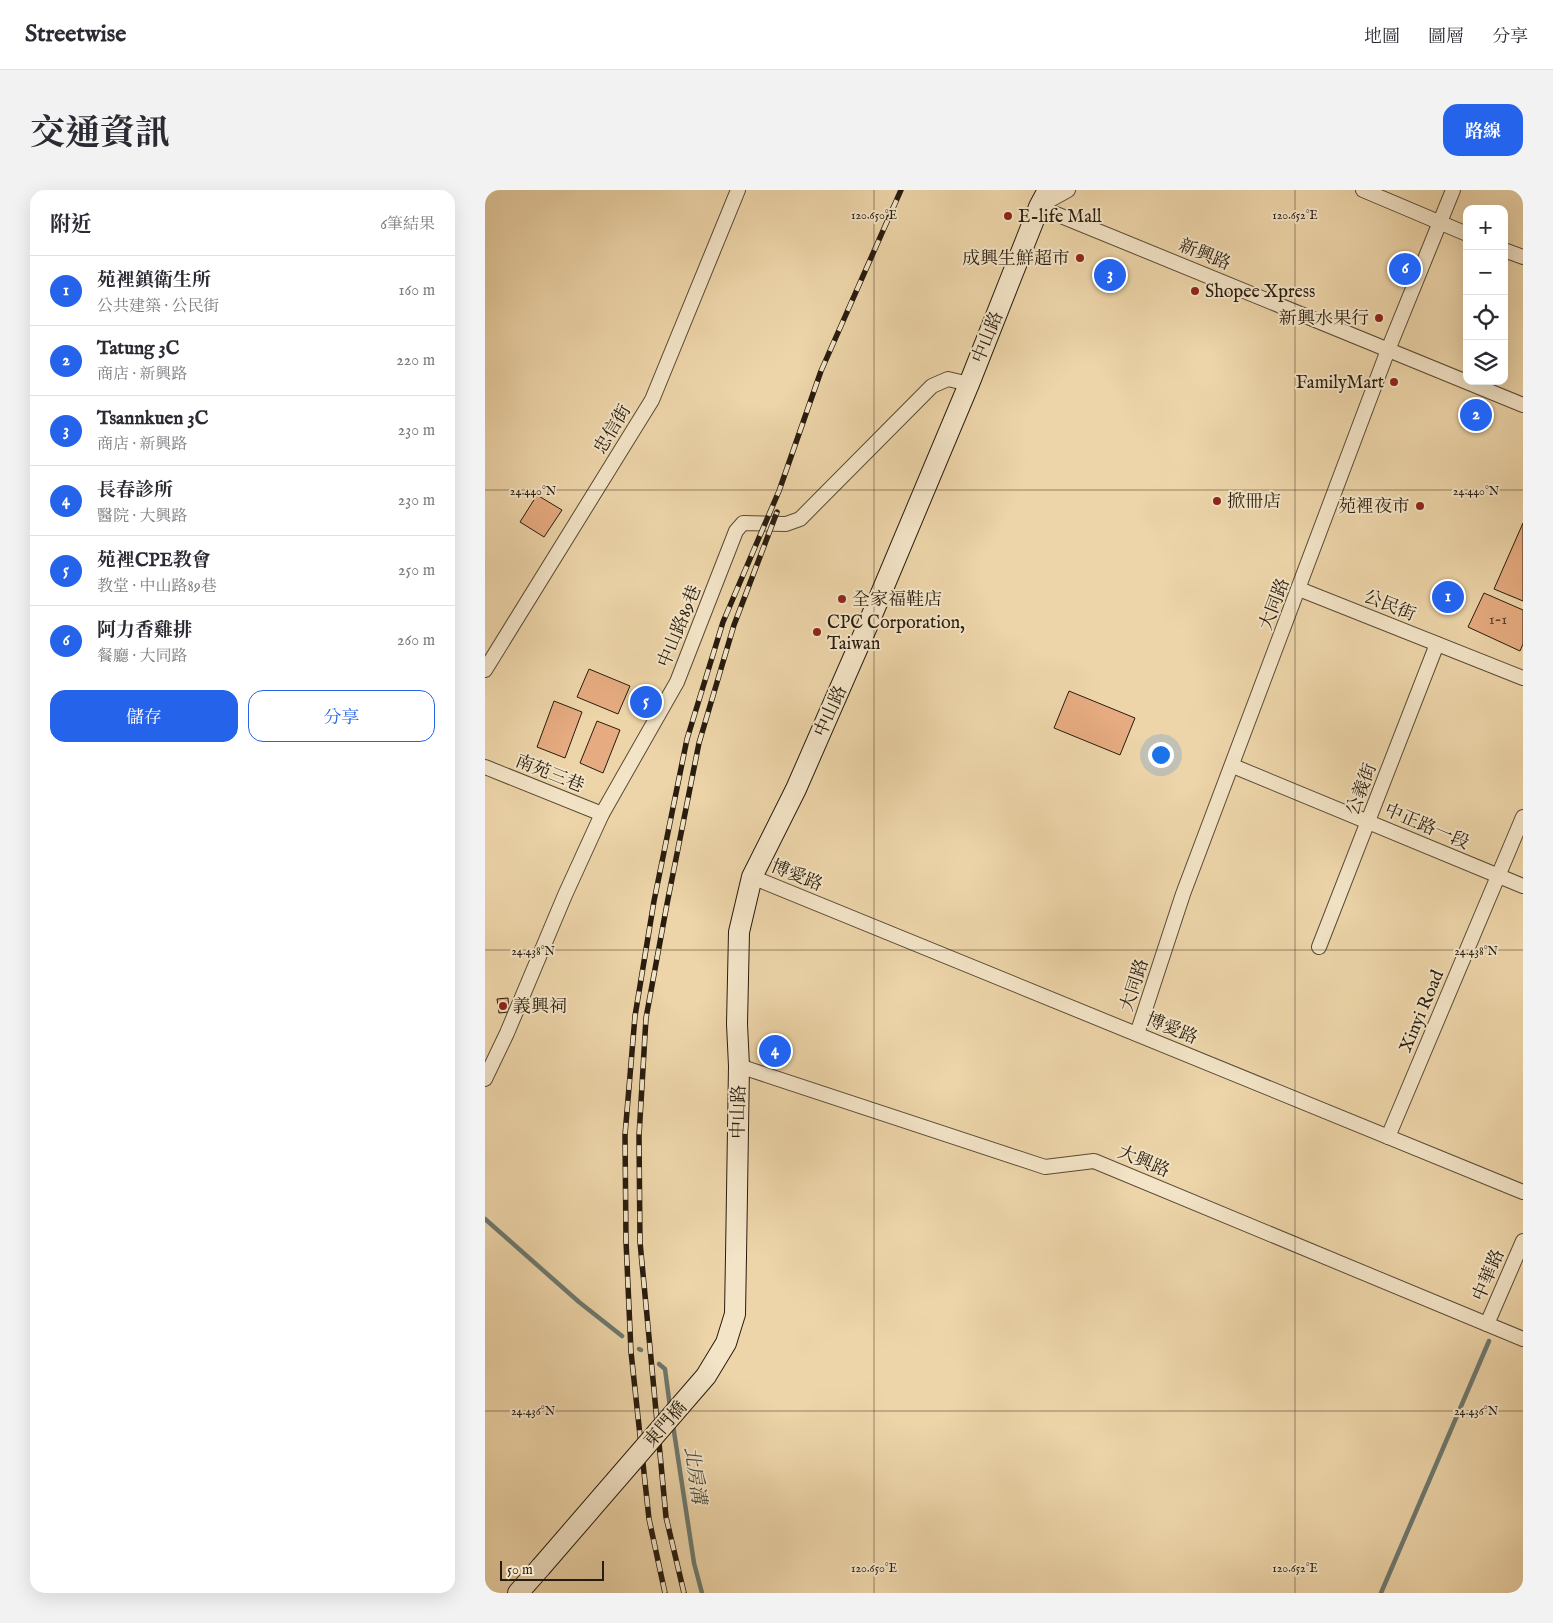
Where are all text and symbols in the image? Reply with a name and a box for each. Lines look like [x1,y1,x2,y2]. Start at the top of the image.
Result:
text: Streetwise [25,19,126,50]
text: 地圖 [1364,26,1400,49]
text: 圖層 [1428,26,1464,49]
text: 分享 [1492,26,1528,49]
button: 路線 [1443,104,1523,156]
text: 交通資訊 [30,112,170,157]
map controls [1463,205,1508,385]
button: + [1463,205,1508,250]
place label: E-life Mall [1018,206,1102,229]
text: 120.650°E [851,208,897,223]
text: 120.652°E [1272,208,1318,223]
marker: E-life Mall [1002,210,1014,222]
text: 附近 [50,212,92,239]
text: 6筆結果 [380,215,435,235]
street label: 新興路 [1175,235,1234,276]
place label: 成興生鮮超市 [962,248,1070,271]
pin: 6 [1389,250,1421,288]
button: − [1463,250,1508,295]
marker: 成興生鮮超市 [1074,252,1086,264]
pin: 3 [1094,256,1126,294]
text: 苑裡鎮衛生所 [97,269,211,293]
text: 1 [63,281,69,301]
text: 160 m [399,281,435,301]
place label: Shopee Xpress [1205,281,1315,304]
marker: Shopee Xpress [1189,285,1201,297]
button: locate [1463,295,1508,340]
text: 公共建築 · 公民街 [97,297,220,317]
street label: 中山路 [968,308,1009,367]
place label: 新興水果行 [1279,308,1369,331]
marker: 新興水果行 [1373,312,1385,324]
text: Tatung 3C [97,337,179,361]
button: layers [1463,340,1508,385]
text: 2 [62,351,70,371]
text: 220 m [396,351,435,371]
text: 商店 · 新興路 [97,365,188,385]
place label: FamilyMart [1296,372,1384,395]
marker: FamilyMart [1388,376,1400,388]
pin: 2 [1460,396,1492,434]
street label: 忠信街 [590,401,637,459]
text: Tsannkuen 3C [97,407,208,431]
text: 3 [63,421,69,441]
text: 230 m [398,421,435,441]
text: 商店 · 新興路 [97,435,188,455]
text: 長春診所 [97,479,173,503]
text: 24.440°N [510,484,557,499]
text: 24.440°N [1453,484,1500,499]
text: 4 [62,491,70,511]
text: 230 m [398,491,435,511]
place label: 掀冊店 [1227,491,1281,514]
marker: 掀冊店 [1211,495,1223,507]
place label: 苑裡夜市 [1338,496,1410,519]
marker: 苑裡夜市 [1414,500,1426,512]
text: 醫院 · 大興路 [97,507,188,527]
text: 苑裡CPE教會 [97,549,211,573]
text: 5 [63,561,69,581]
text: 250 m [398,561,435,581]
street label: 大同路 [1255,575,1296,634]
text: 教堂 · 中山路89巷 [97,577,217,597]
pin: 1 [1432,578,1464,616]
street label: 中山路89巷 [653,582,707,671]
street label: 公民街 [1360,586,1419,627]
place label: 全家福鞋店 [852,589,942,612]
marker: 全家福鞋店 [836,593,848,605]
house number: 1-1 [1489,610,1507,629]
place label: CPC Corporation, Taiwan [827,612,965,656]
text: 阿力香雞排 [97,619,192,643]
marker: CPC Corporation, Taiwan [811,626,823,638]
text: 6 [63,631,69,651]
text: 260 m [397,631,435,651]
text: 餐廳 · 大同路 [97,647,188,667]
street label: 中山路 [810,682,853,741]
pin: 5 [630,683,662,721]
button: 儲存 [50,690,238,742]
button: 分享 [248,690,435,742]
your location [1148,742,1174,768]
street label: 南苑三巷 [512,750,587,799]
street label: 公義街 [1342,760,1383,819]
street label: 中正路一段 [1380,799,1472,856]
street label: 博愛路 [767,856,826,897]
text: 24.438°N [511,944,555,959]
text: 24.438°N [1454,944,1498,959]
street label: 大同路 [1116,956,1155,1015]
street label: Xinyi Road [1395,967,1450,1056]
place label: 義興祠 [513,996,567,1019]
marker: 義興祠 [497,1000,509,1012]
street label: 博愛路 [1142,1009,1201,1050]
pin: 4 [759,1032,791,1070]
street label: 中山路 [728,1085,751,1139]
street label: 大興路 [1114,1141,1173,1184]
street label: 中華路 [1468,1246,1511,1305]
street label: 東門橋 [640,1397,693,1453]
text: 24.436°N [511,1404,556,1419]
text: 24.436°N [1454,1404,1499,1419]
water label: 北房溝 [678,1445,710,1508]
scale bar [500,1558,604,1581]
text: 50 m [507,1561,533,1579]
text: 120.650°E [851,1561,897,1576]
text: 120.652°E [1272,1561,1318,1576]

